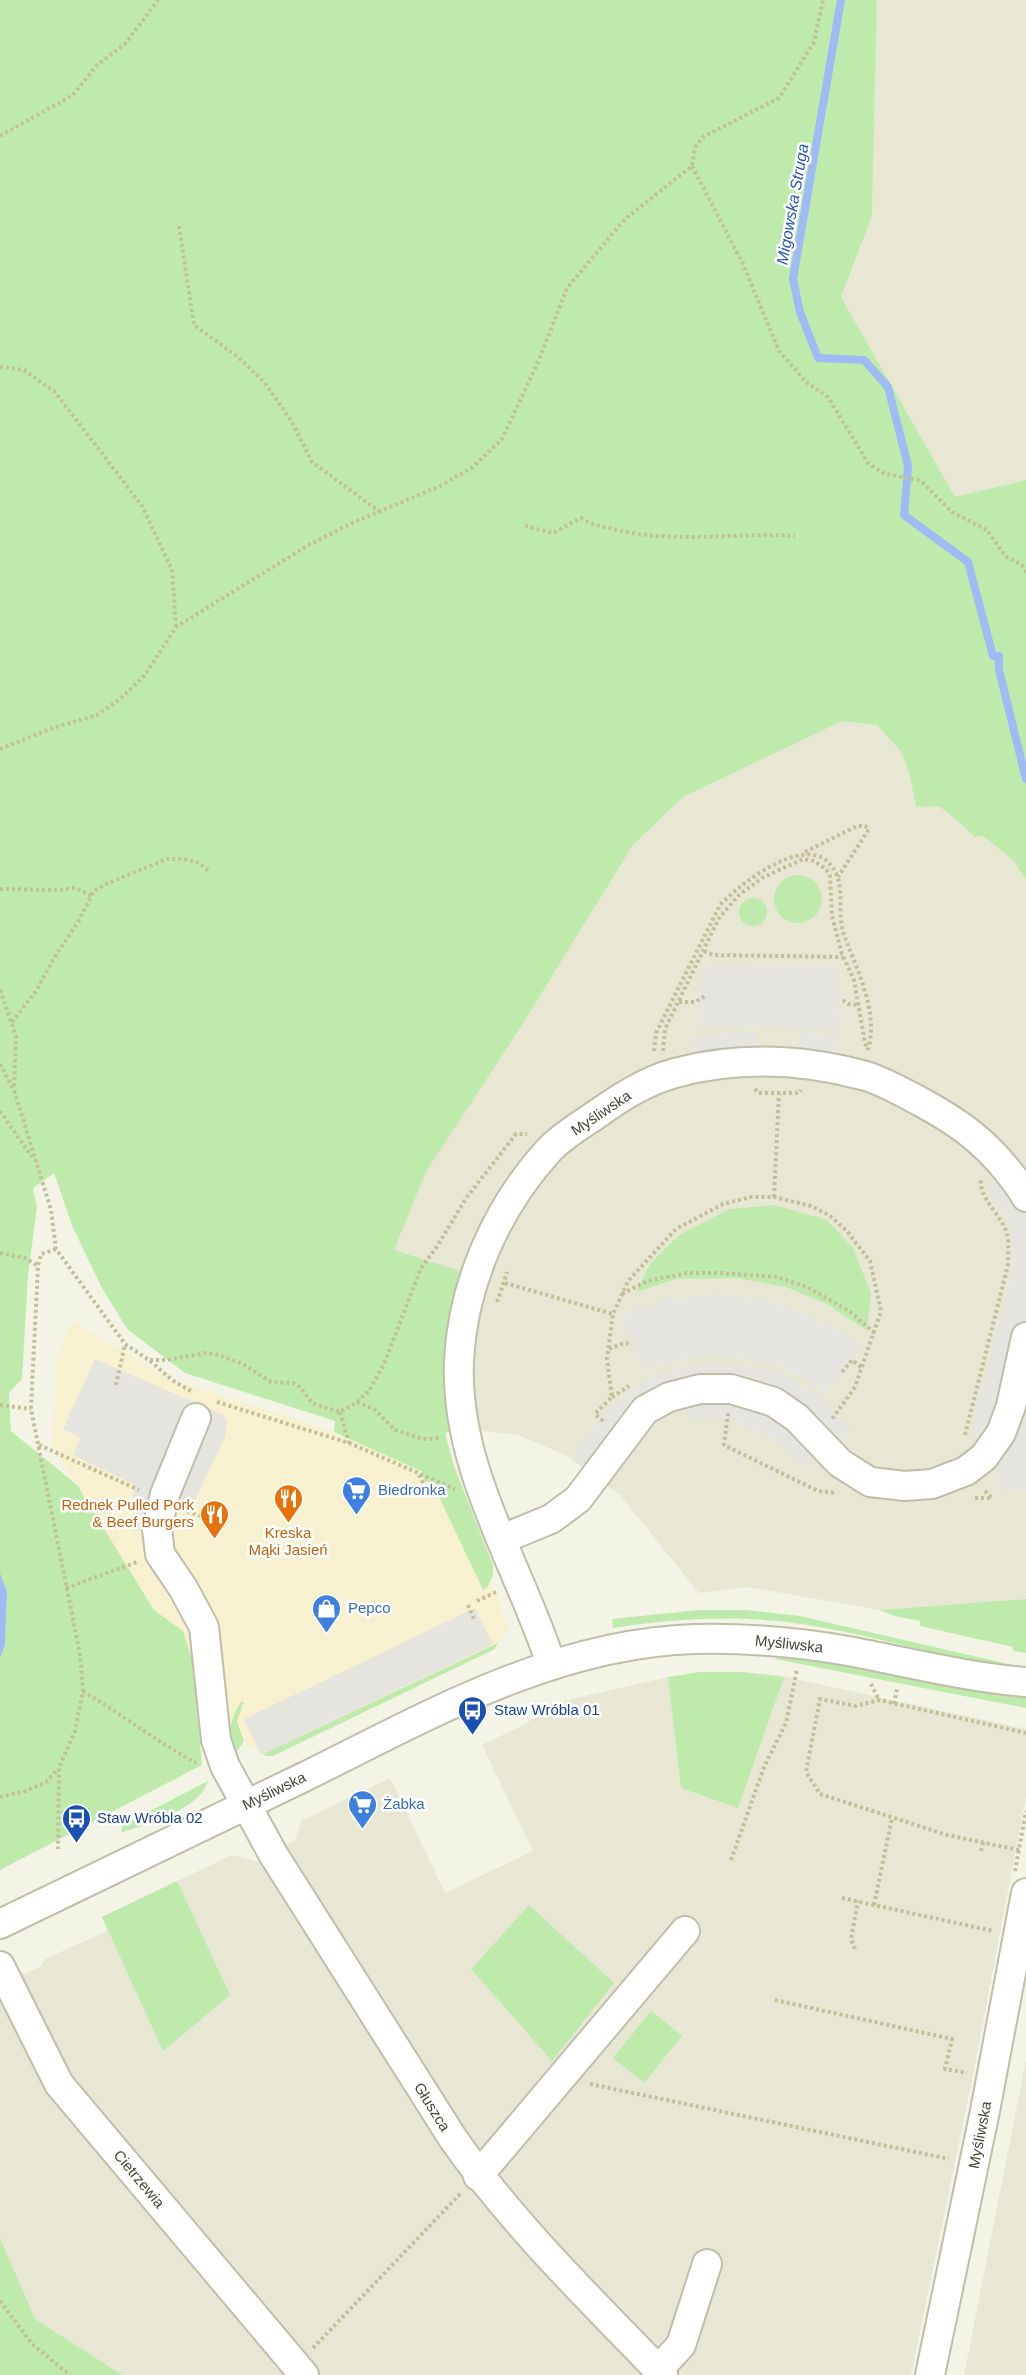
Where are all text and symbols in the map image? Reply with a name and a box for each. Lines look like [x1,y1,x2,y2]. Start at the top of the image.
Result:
water label: Migowska Struga [773,142,812,266]
street label: Myśliwska [568,1086,634,1139]
supermarket icon: Biedronka [341,1474,373,1516]
place label: Biedronka [378,1481,446,1498]
restaurant icon: Kreska Mąki Jasień [272,1482,304,1524]
place label: Rednek Pulled Pork & Beef Burgers [61,1496,194,1530]
restaurant icon: Rednek Pulled Pork & Beef Burgers [199,1498,231,1540]
place label: Kreska Mąki Jasień [248,1524,328,1558]
shop icon: Pepco [311,1592,343,1634]
place label: Pepco [348,1599,391,1616]
street label: Myśliwska [754,1631,825,1656]
bus stop icon: Staw Wróbla 01 [457,1694,489,1736]
place label: Staw Wróbla 01 [494,1701,600,1718]
street label: Myśliwska [239,1768,309,1813]
supermarket icon: Żabka [346,1788,378,1830]
place label: Żabka [383,1795,425,1812]
bus stop icon: Staw Wróbla 02 [60,1802,92,1844]
place label: Staw Wróbla 02 [97,1809,203,1826]
street label: Głuszca [411,2079,454,2135]
street label: Myśliwska [965,2099,994,2170]
street label: Cietrzewia [110,2146,169,2211]

